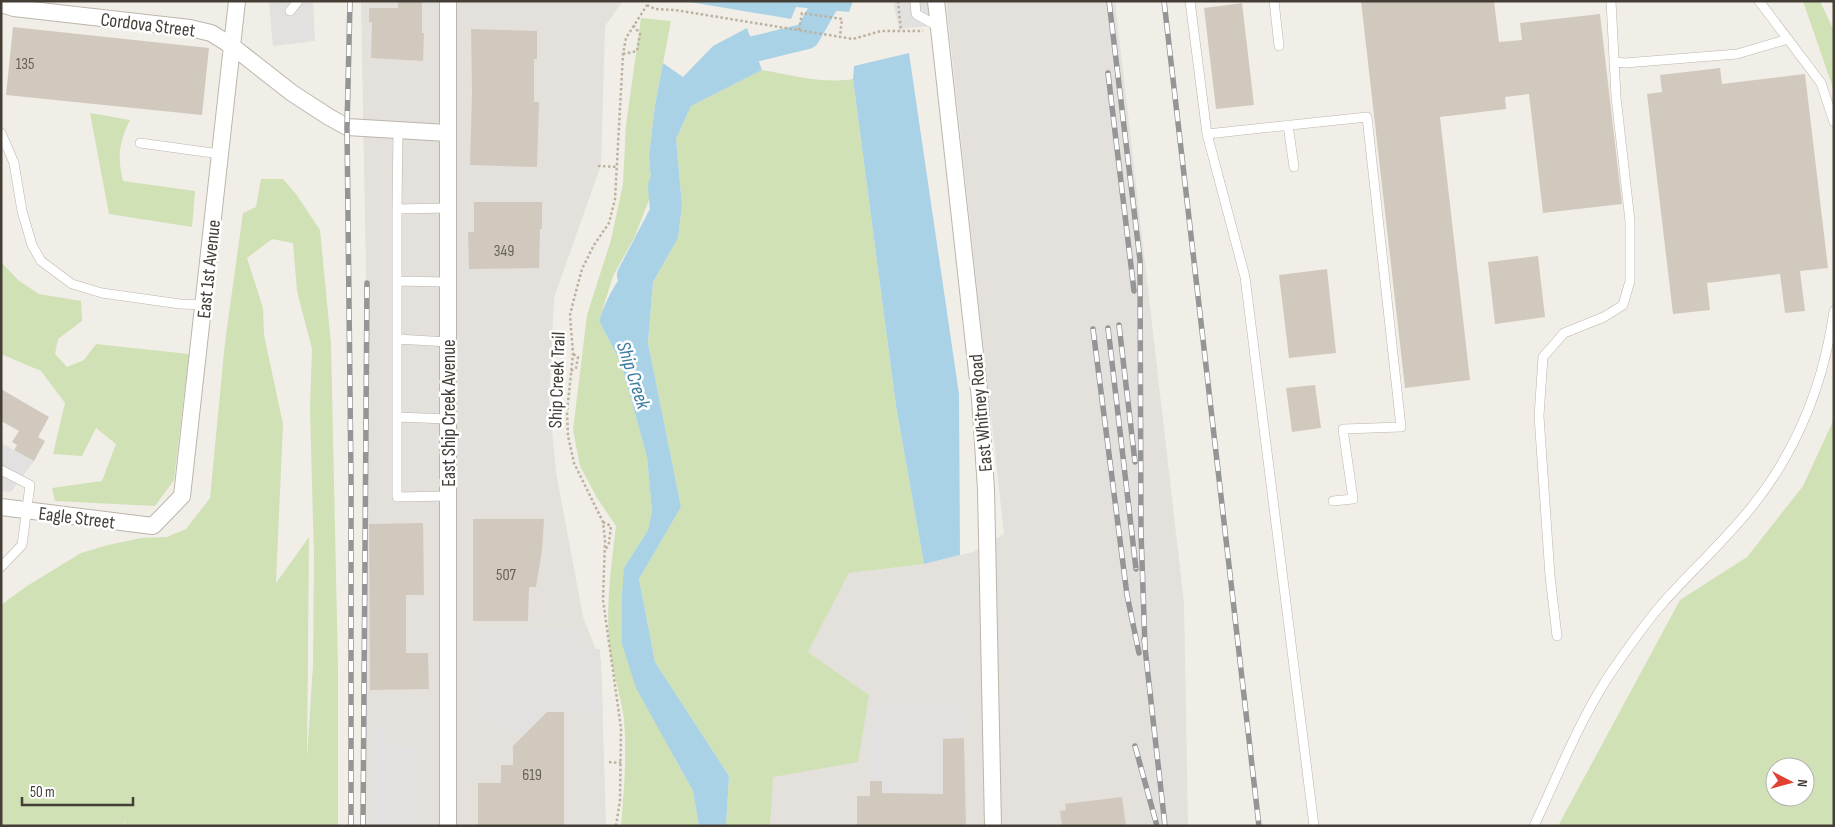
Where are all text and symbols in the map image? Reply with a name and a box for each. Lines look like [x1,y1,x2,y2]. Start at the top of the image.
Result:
street label: Cordova Street [99,8,197,43]
house number: 135 [16,55,34,74]
street label: East 1st Avenue [193,219,226,320]
house number: 349 [494,242,514,261]
street label: Ship Creek Trail [544,331,571,429]
street label: East Ship Creek Avenue [438,339,461,487]
water label: Ship Creek [611,339,655,413]
street label: East Whitney Road [965,353,998,473]
street label: Eagle Street [37,502,116,535]
house number: 507 [496,566,517,585]
north arrow [1765,757,1815,807]
house number: 619 [522,766,542,785]
scale bar [22,774,134,806]
text: N [1794,779,1811,788]
text: 50 m [30,783,55,802]

